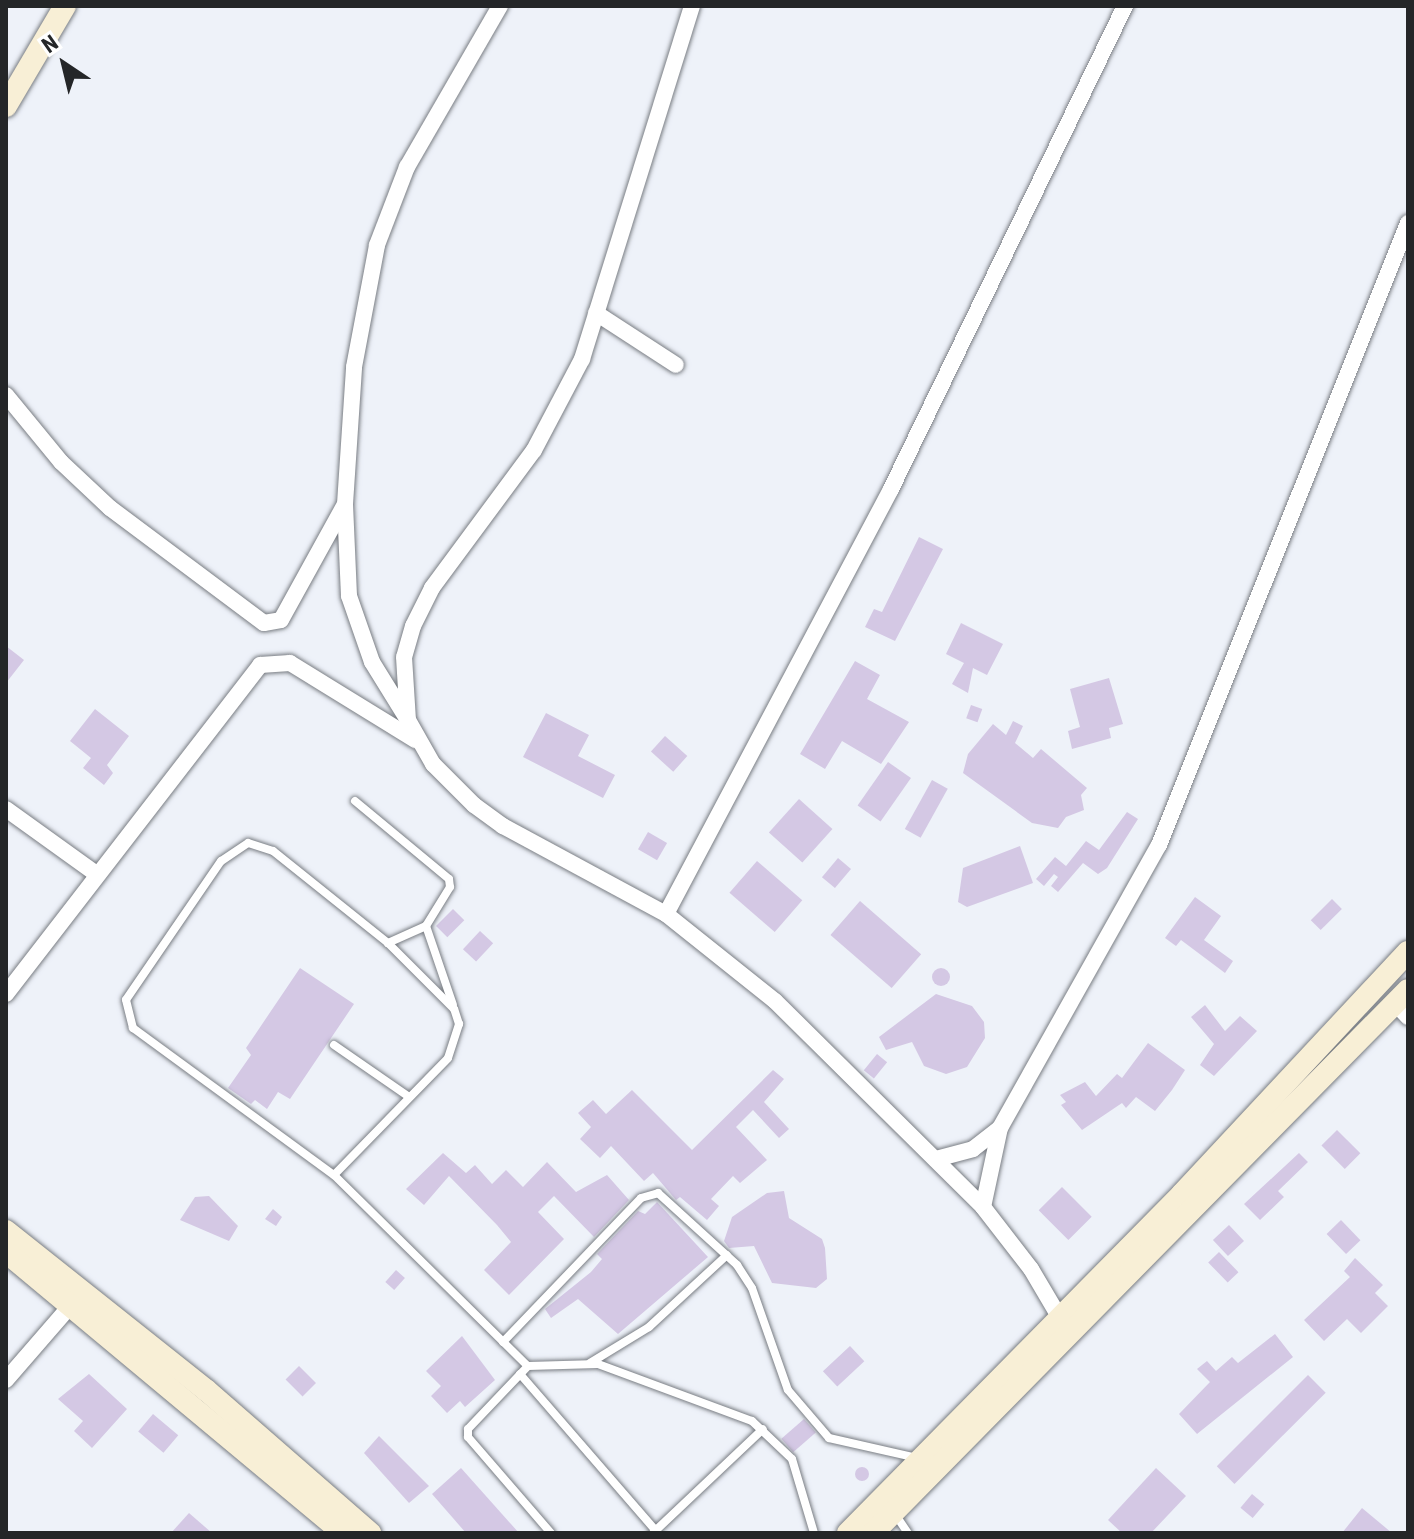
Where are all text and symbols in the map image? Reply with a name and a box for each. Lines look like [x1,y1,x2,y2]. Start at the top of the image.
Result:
north arrow [24,24,104,104]
text: N [37,30,63,58]

